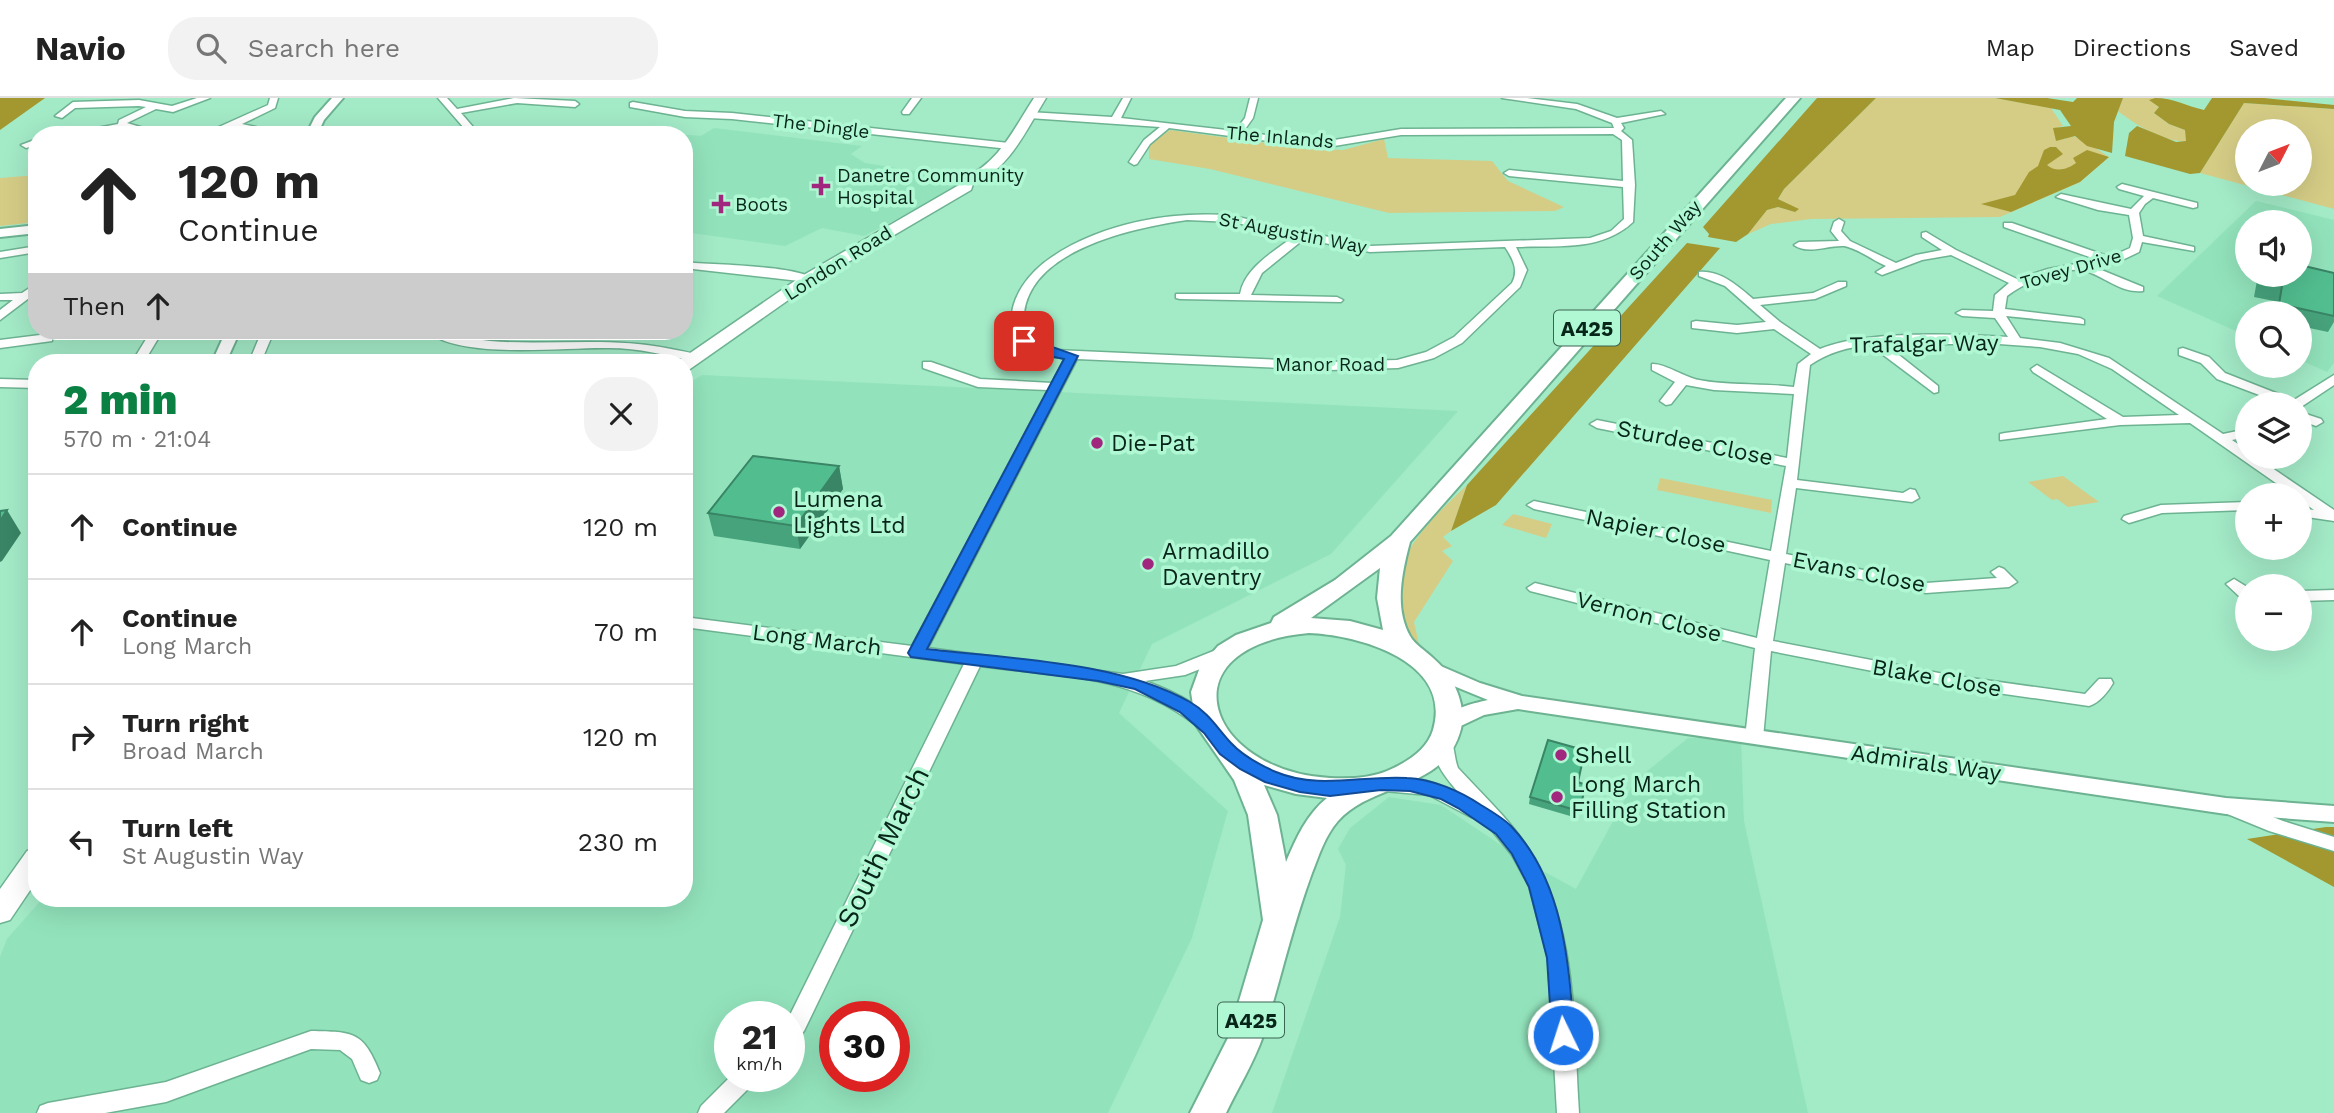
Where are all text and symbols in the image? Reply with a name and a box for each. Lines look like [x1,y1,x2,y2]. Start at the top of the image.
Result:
search box [168,17,658,80]
text: Navio [35,29,126,68]
icon: search [192,29,230,67]
text: Search here [248,33,400,63]
text: Map [1986,34,2035,62]
text: Directions [2073,34,2191,62]
text: Saved [2229,34,2299,62]
street label: The Dingle [771,109,871,143]
north arrow [2235,119,2312,196]
map controls [2235,119,2312,651]
street label: The Inlands [1225,121,1335,153]
text: 120 m [178,152,320,210]
icon: ahead [63,154,154,245]
place label: Danetre Community Hospital [837,164,1024,209]
marker: Danetre Community Hospital [811,176,831,196]
place label: Boots [735,193,788,216]
street label: South Way [1624,195,1706,285]
marker: Boots [713,196,729,212]
street label: St Augustin Way [1217,207,1369,259]
button: sound [2235,210,2312,287]
text: Continue [178,211,319,249]
street label: London Road [780,221,896,305]
street label: Tovey Drive [2018,244,2124,294]
icon: ahead [139,287,177,325]
text: Then [63,291,125,321]
button: search [2235,301,2312,378]
road number: A425 [1554,310,1620,345]
pin [994,311,1054,371]
icon: arrive [1005,322,1043,360]
street label: Trafalgar Way [1849,329,1999,359]
street label: Manor Road [1275,353,1385,376]
text: 2 min [63,375,177,424]
button: close [584,377,658,451]
button: layers [2235,392,2312,469]
street label: Sturdee Close [1615,415,1775,471]
text: 570 m · 21:04 [63,426,211,453]
place label: Die-Pat [1111,430,1195,457]
marker: Die-Pat [1089,435,1105,451]
button: + [2235,483,2312,560]
place label: Lumena Lights Ltd [793,486,906,539]
street label: Napier Close [1584,503,1728,559]
marker: Lumena Lights Ltd [771,504,787,520]
icon: ahead [63,508,101,546]
text: Continue [122,512,238,542]
text: 120 m [583,512,658,542]
place label: Armadillo Daventry [1162,538,1270,591]
street label: Evans Close [1790,546,1928,598]
marker: Armadillo Daventry [1140,556,1156,572]
button: − [2235,574,2312,651]
street label: Vernon Close [1574,586,1724,648]
text: Continue [122,603,238,633]
icon: ahead [63,613,101,651]
text: 70 m [594,617,658,647]
street label: Long March [751,619,883,661]
text: Long March [122,633,252,660]
street label: Blake Close [1870,653,2004,703]
text: Turn right [122,708,249,738]
icon: right [63,718,101,756]
text: 120 m [583,722,658,752]
text: Broad March [122,738,264,765]
street label: Admirals Way [1849,739,2003,787]
place label: Shell [1575,742,1631,769]
marker: Shell [1553,747,1569,763]
street label: South March [830,761,936,933]
place label: Long March Filling Station [1571,771,1726,824]
marker: Long March Filling Station [1549,789,1565,805]
text: Turn left [122,813,233,843]
icon: left [63,823,101,861]
text: 230 m [578,827,658,857]
text: St Augustin Way [122,843,304,870]
position arrow [1526,998,1600,1072]
speed limit sign: 30 [819,1001,910,1092]
road number: A425 [1218,1002,1284,1038]
text: 21 [742,1016,777,1058]
text: km/h [736,1053,783,1074]

